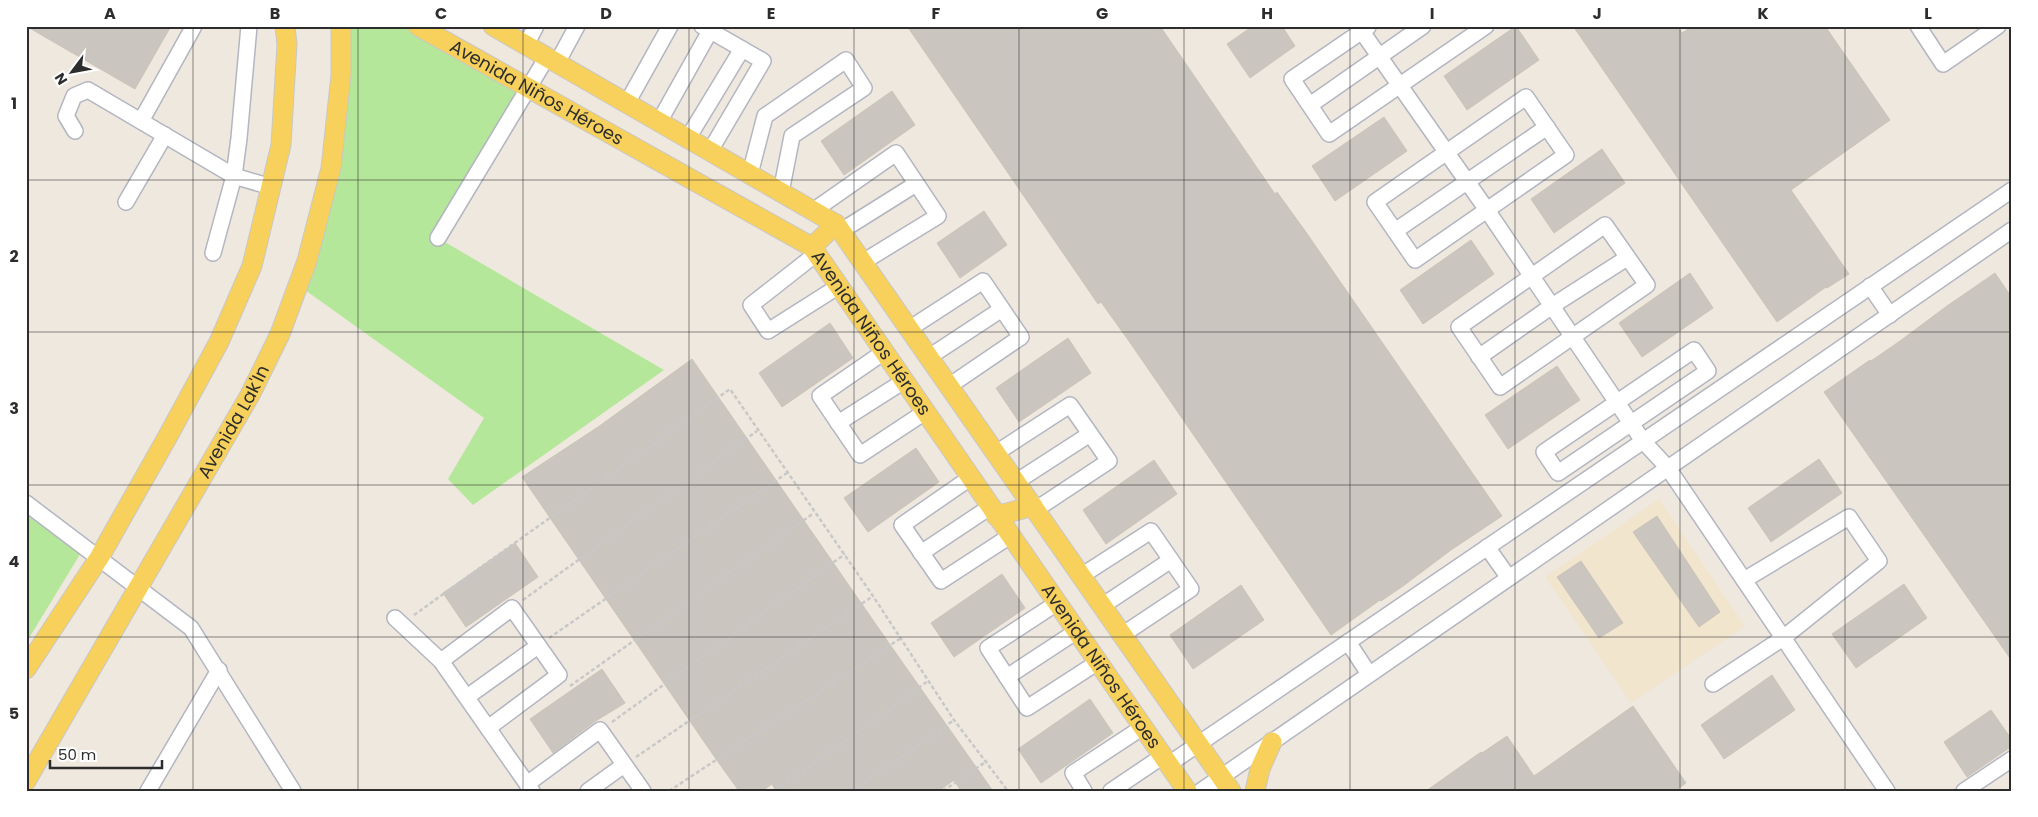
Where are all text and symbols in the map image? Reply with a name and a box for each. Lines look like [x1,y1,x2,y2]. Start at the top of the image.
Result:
text: A [104,2,116,25]
text: B [270,2,280,25]
text: C [435,2,447,25]
text: D [600,2,612,25]
text: E [767,2,775,25]
text: F [932,2,941,25]
text: G [1096,2,1108,25]
text: H [1261,2,1273,25]
text: I [1430,2,1434,25]
text: J [1592,2,1602,25]
text: K [1757,2,1769,25]
text: L [1924,2,1932,25]
street label: Avenida Niños Héroes [446,33,628,151]
north arrow [48,48,98,98]
text: N [50,69,72,89]
text: 1 [11,92,17,115]
text: 2 [9,245,19,268]
street label: Avenida Niños Héroes [806,245,937,420]
street label: Avenida Lak'In [191,361,275,483]
text: 3 [9,397,19,420]
text: 4 [9,550,20,573]
street label: Avenida Niños Héroes [1036,578,1167,754]
text: 5 [9,702,19,725]
scale bar [50,737,162,769]
text: 50 m [58,744,96,765]

